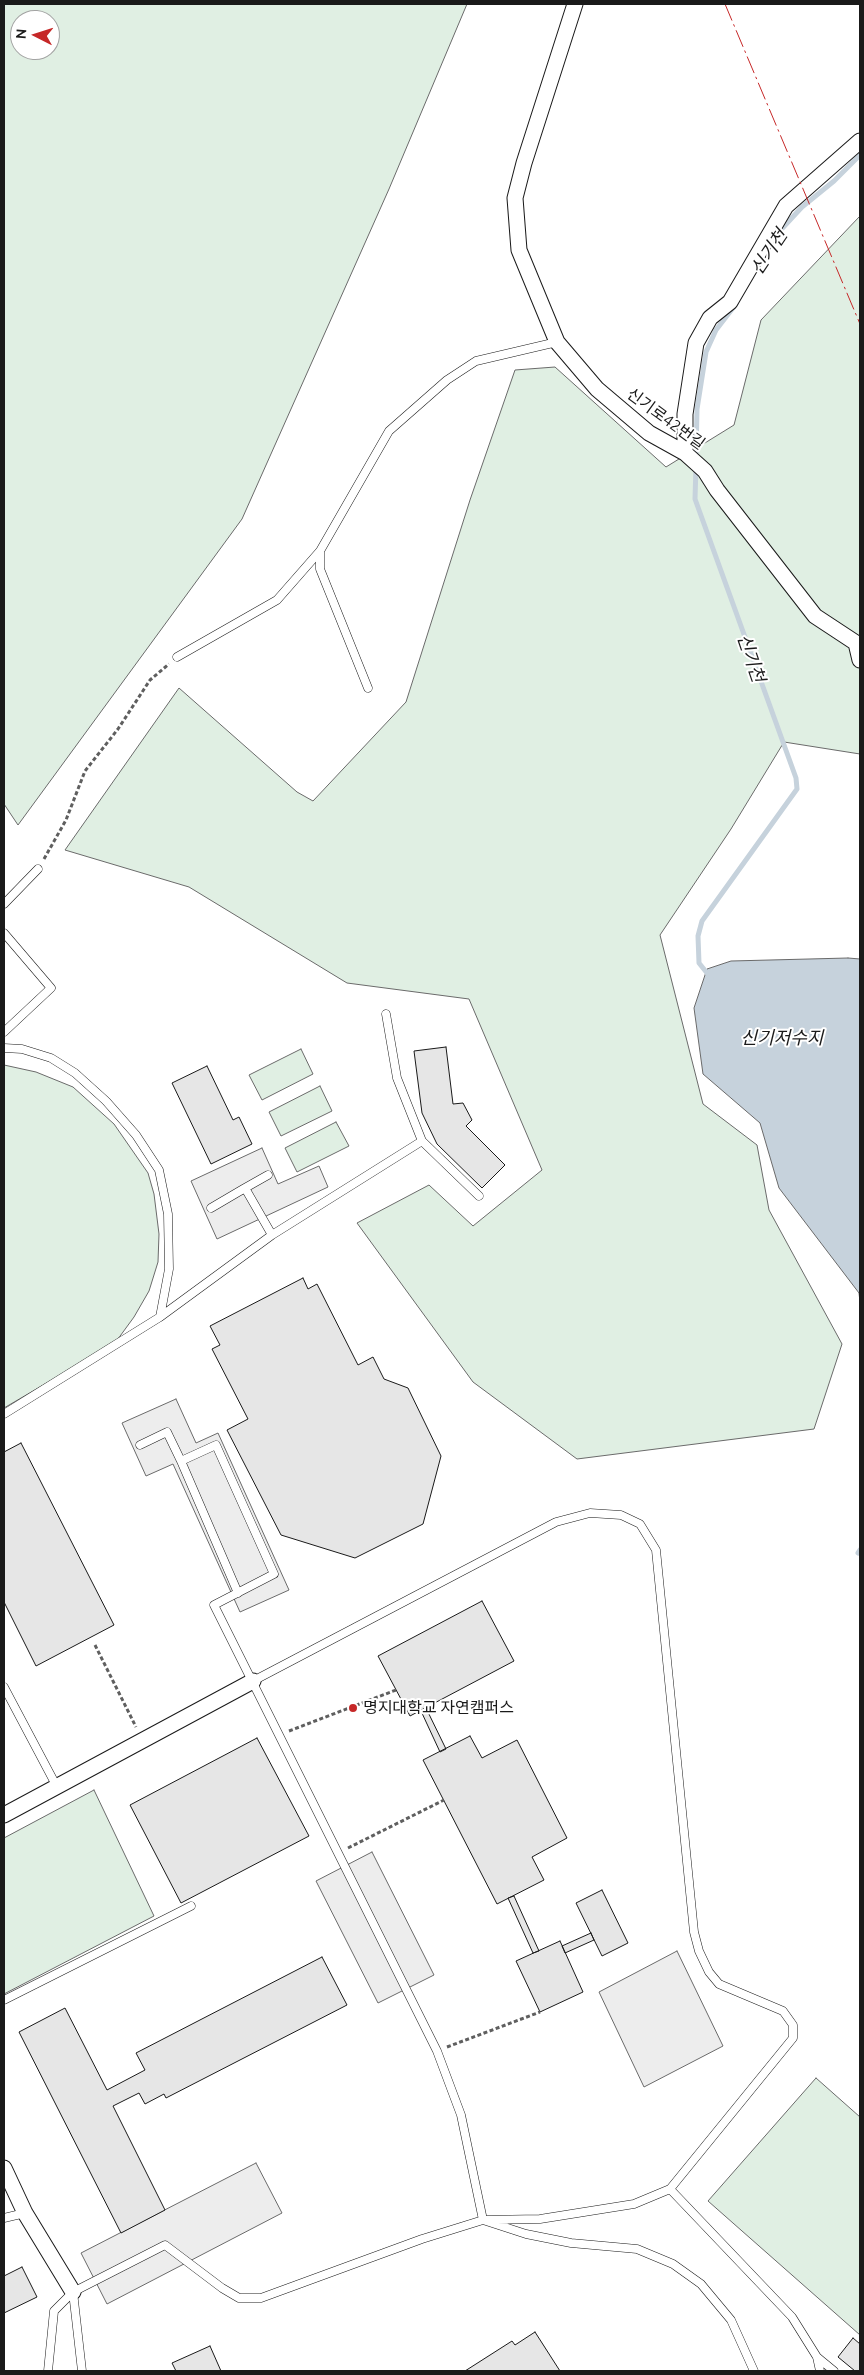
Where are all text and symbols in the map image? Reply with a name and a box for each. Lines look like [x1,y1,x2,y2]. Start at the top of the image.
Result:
north arrow [10,10,60,60]
text: N [13,28,29,40]
water label: 신기천 [746,225,792,279]
street label: 신기로42번길 [623,384,709,454]
water label: 신기천 [733,631,769,685]
water label: 신기저수지 [741,1027,823,1049]
place label: 명지대학교 자연캠퍼스 [363,1698,514,1718]
marker: 명지대학교 자연캠퍼스 [347,1702,359,1714]

